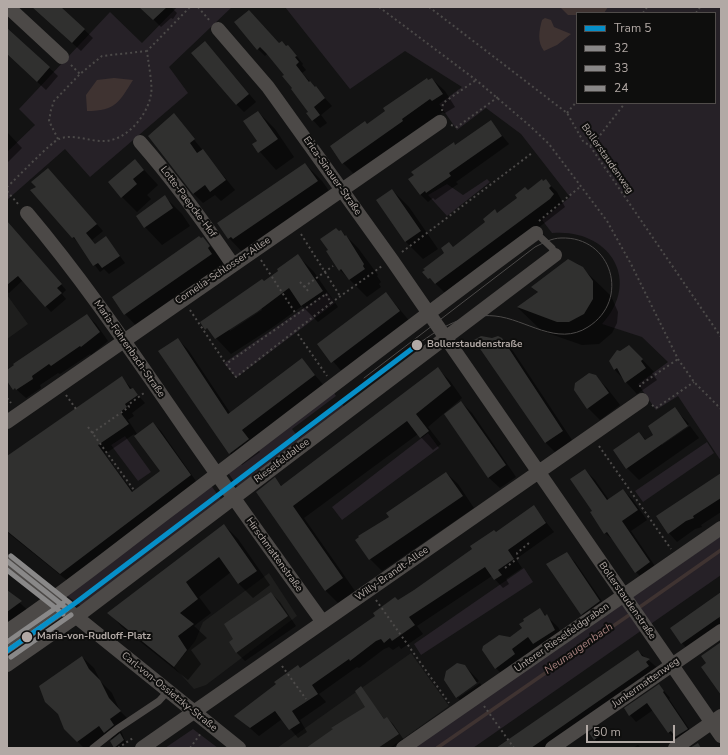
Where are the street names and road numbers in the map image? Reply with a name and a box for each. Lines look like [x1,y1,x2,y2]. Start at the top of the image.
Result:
street label: Bollerstaudenweg [578,122,636,196]
street label: Erica-Sinauer-Straße [300,134,364,218]
street label: Lotte-Paepcke-Hof [157,164,219,240]
street label: Cornelia-Schlosser-Allee [173,235,273,307]
street label: Maria-Föhrenbach-Straße [91,298,167,400]
street label: Rieselfeldallee [252,436,312,486]
street label: Hirschmattenstraße [243,516,305,594]
street label: Willy-Brandt-Allee [353,544,431,604]
street label: Bollerstaudenstraße [596,560,658,642]
street label: Unterer Rieselfeldgraben [512,601,612,675]
street label: Carl-von-Ossietzky-Straße [119,650,219,734]
street label: Junkermattenweg [610,655,682,711]

